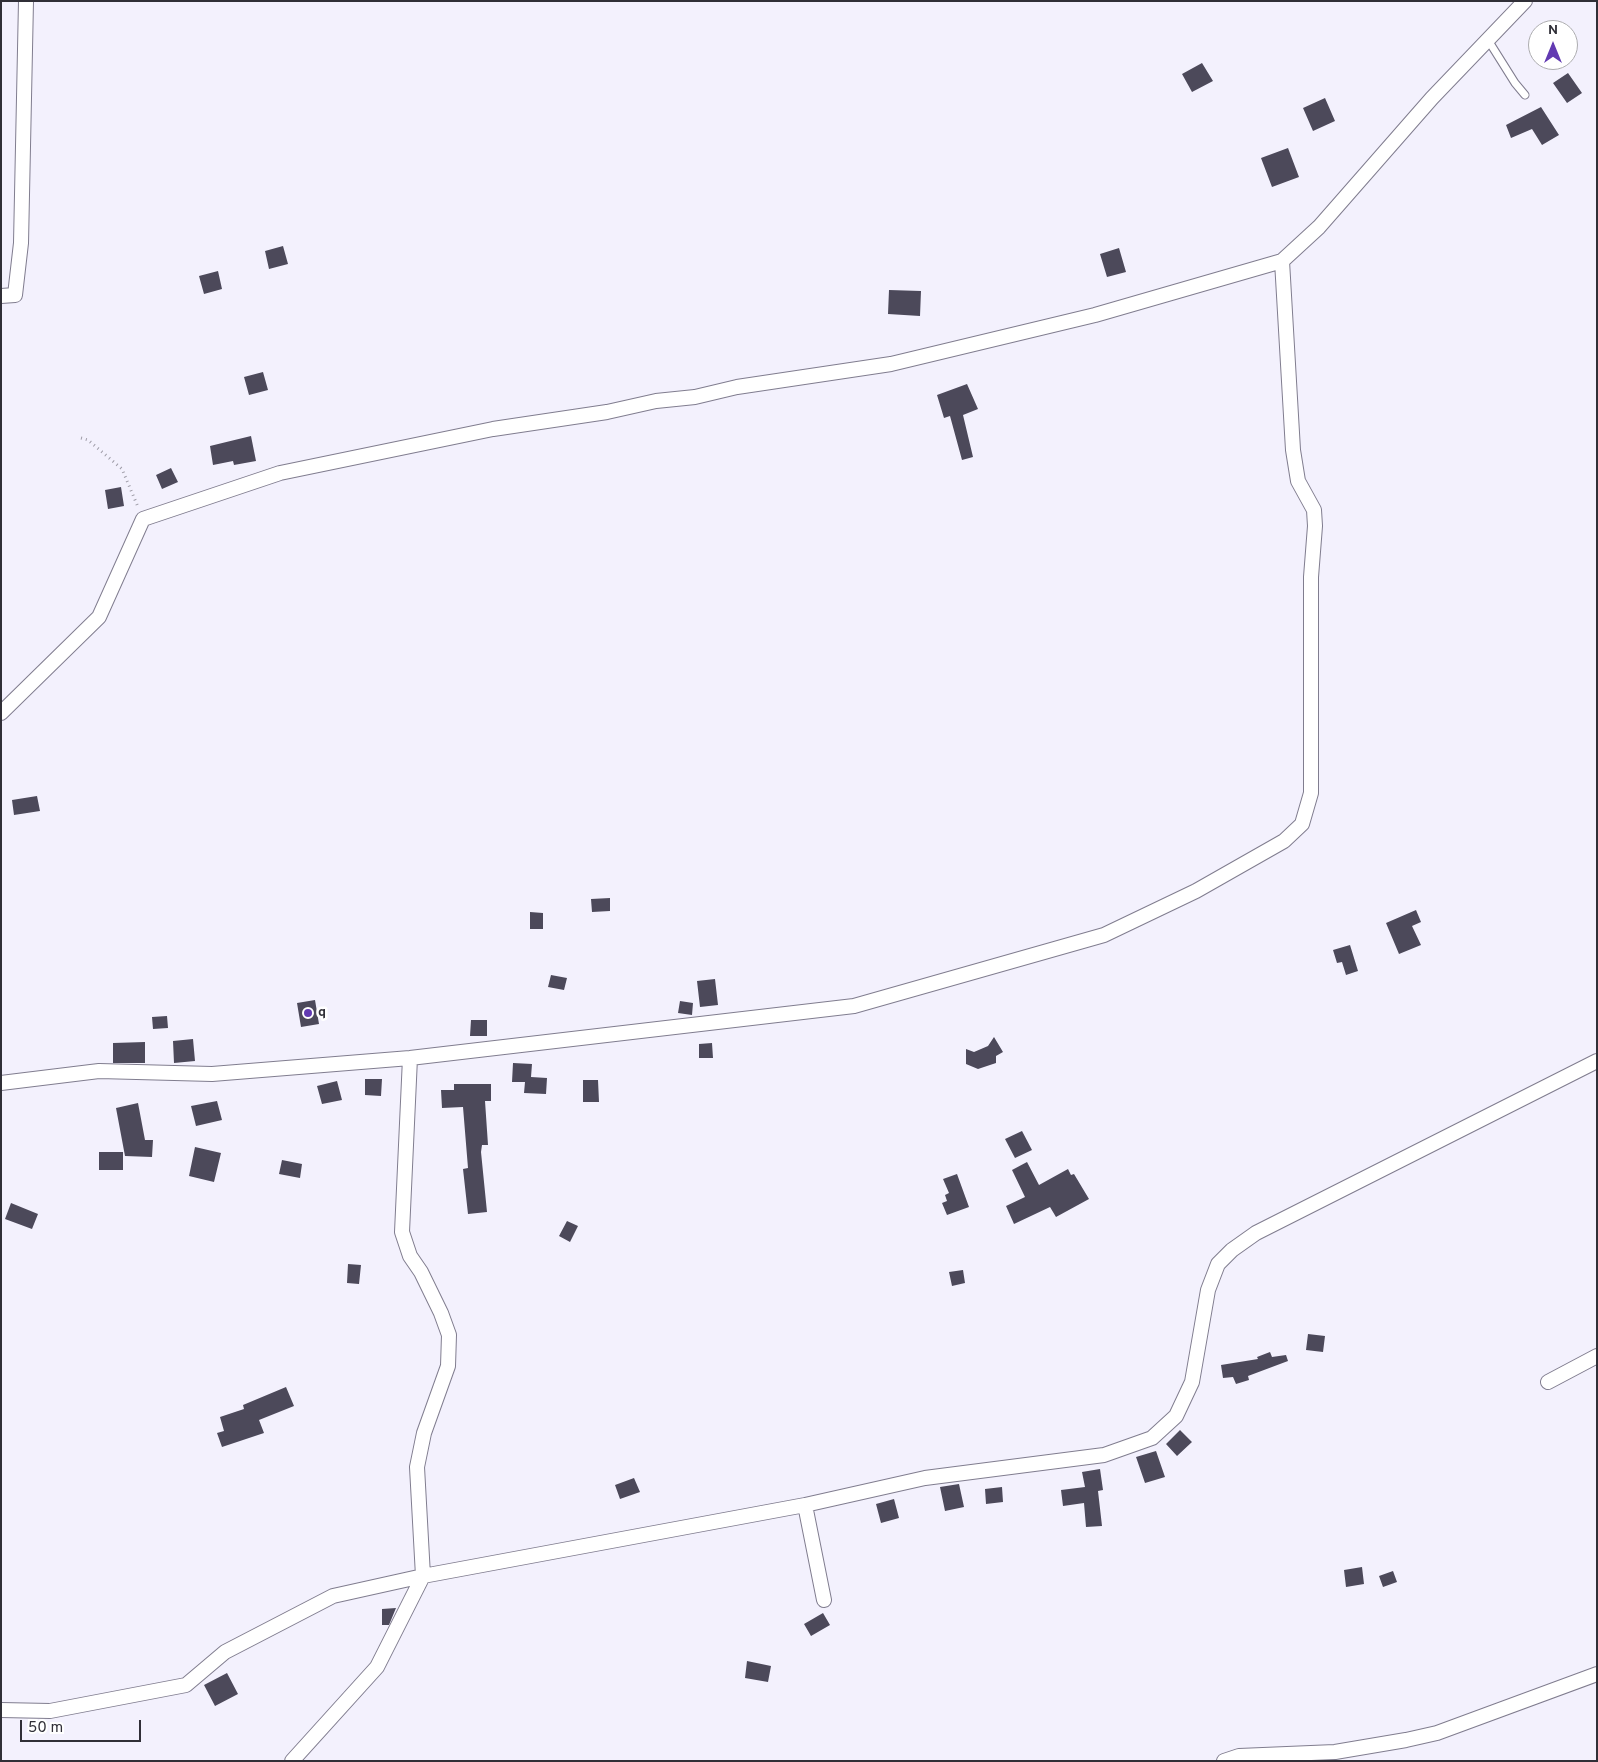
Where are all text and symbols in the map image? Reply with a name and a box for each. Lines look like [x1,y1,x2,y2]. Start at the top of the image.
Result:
north arrow [1528,20,1578,70]
text: N [1548,22,1558,39]
place label: q [318,1005,326,1021]
marker: q [302,1007,314,1019]
scale bar [22,1710,144,1742]
text: 50 m [28,1719,63,1738]

